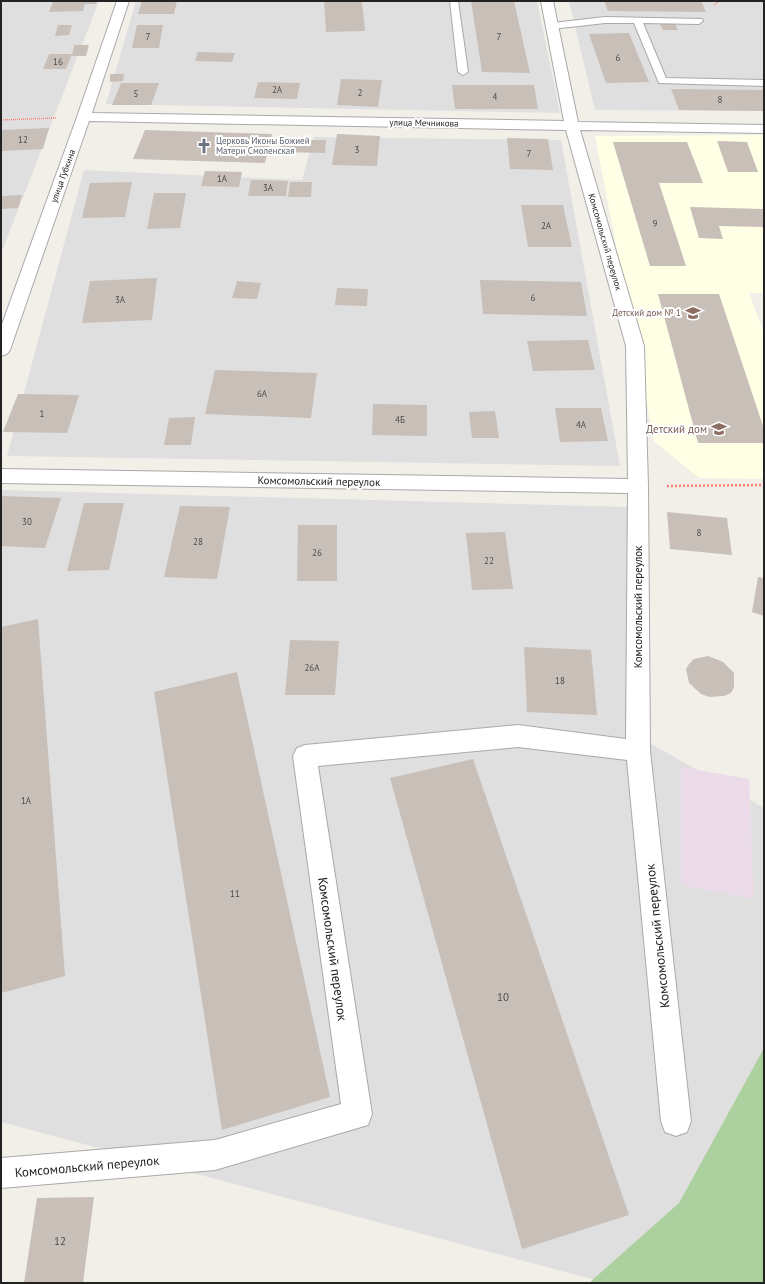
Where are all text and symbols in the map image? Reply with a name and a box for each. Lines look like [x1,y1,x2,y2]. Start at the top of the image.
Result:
house number: 7 [146,31,151,42]
house number: 7 [497,31,502,42]
house number: 6 [616,52,621,63]
house number: 16 [53,56,63,67]
house number: 2А [272,84,283,95]
house number: 2 [358,87,363,98]
house number: 5 [134,88,139,99]
house number: 4 [493,91,498,102]
house number: 8 [718,94,723,105]
street label: улица Мечникова [389,116,459,129]
house number: 12 [18,134,28,145]
place label: Церковь Иконы Божией Матери Смоленская [216,135,310,156]
church icon: Церковь Иконы Божией Матери Смоленская [195,137,213,155]
house number: 3 [355,144,360,155]
street label: улица Губкина [48,148,77,204]
house number: 7 [527,148,532,159]
house number: 1А [217,173,228,184]
house number: 3А [263,182,274,193]
street label: Комсомольский переулок [586,192,625,292]
house number: 9 [653,218,658,229]
house number: 2А [541,220,552,231]
house number: 6 [531,292,536,303]
house number: 3А [115,294,126,305]
school or university icon: Детский дом № 1 [684,304,702,322]
place label: Детский дом № 1 [612,307,681,318]
house number: 6А [257,388,268,399]
house number: 1 [40,408,45,419]
house number: 4Б [395,414,405,425]
house number: 4А [576,419,587,430]
school or university icon: Детский дом [710,420,728,438]
place label: Детский дом [646,422,707,436]
street label: Комсомольский переулок [258,473,381,489]
house number: 30 [22,516,32,527]
house number: 8 [697,527,702,538]
house number: 28 [193,536,203,547]
street label: Комсомольский переулок [631,545,645,668]
house number: 26 [312,547,322,558]
house number: 22 [484,555,494,566]
house number: 26А [304,662,320,673]
house number: 18 [555,675,565,686]
house number: 1А [21,795,32,806]
street label: Комсомольский переулок [641,862,674,1009]
street label: Комсомольский переулок [314,876,351,1023]
house number: 11 [230,888,240,899]
house number: 10 [497,990,509,1004]
street label: Комсомольский переулок [14,1152,161,1181]
house number: 12 [54,1234,66,1248]

